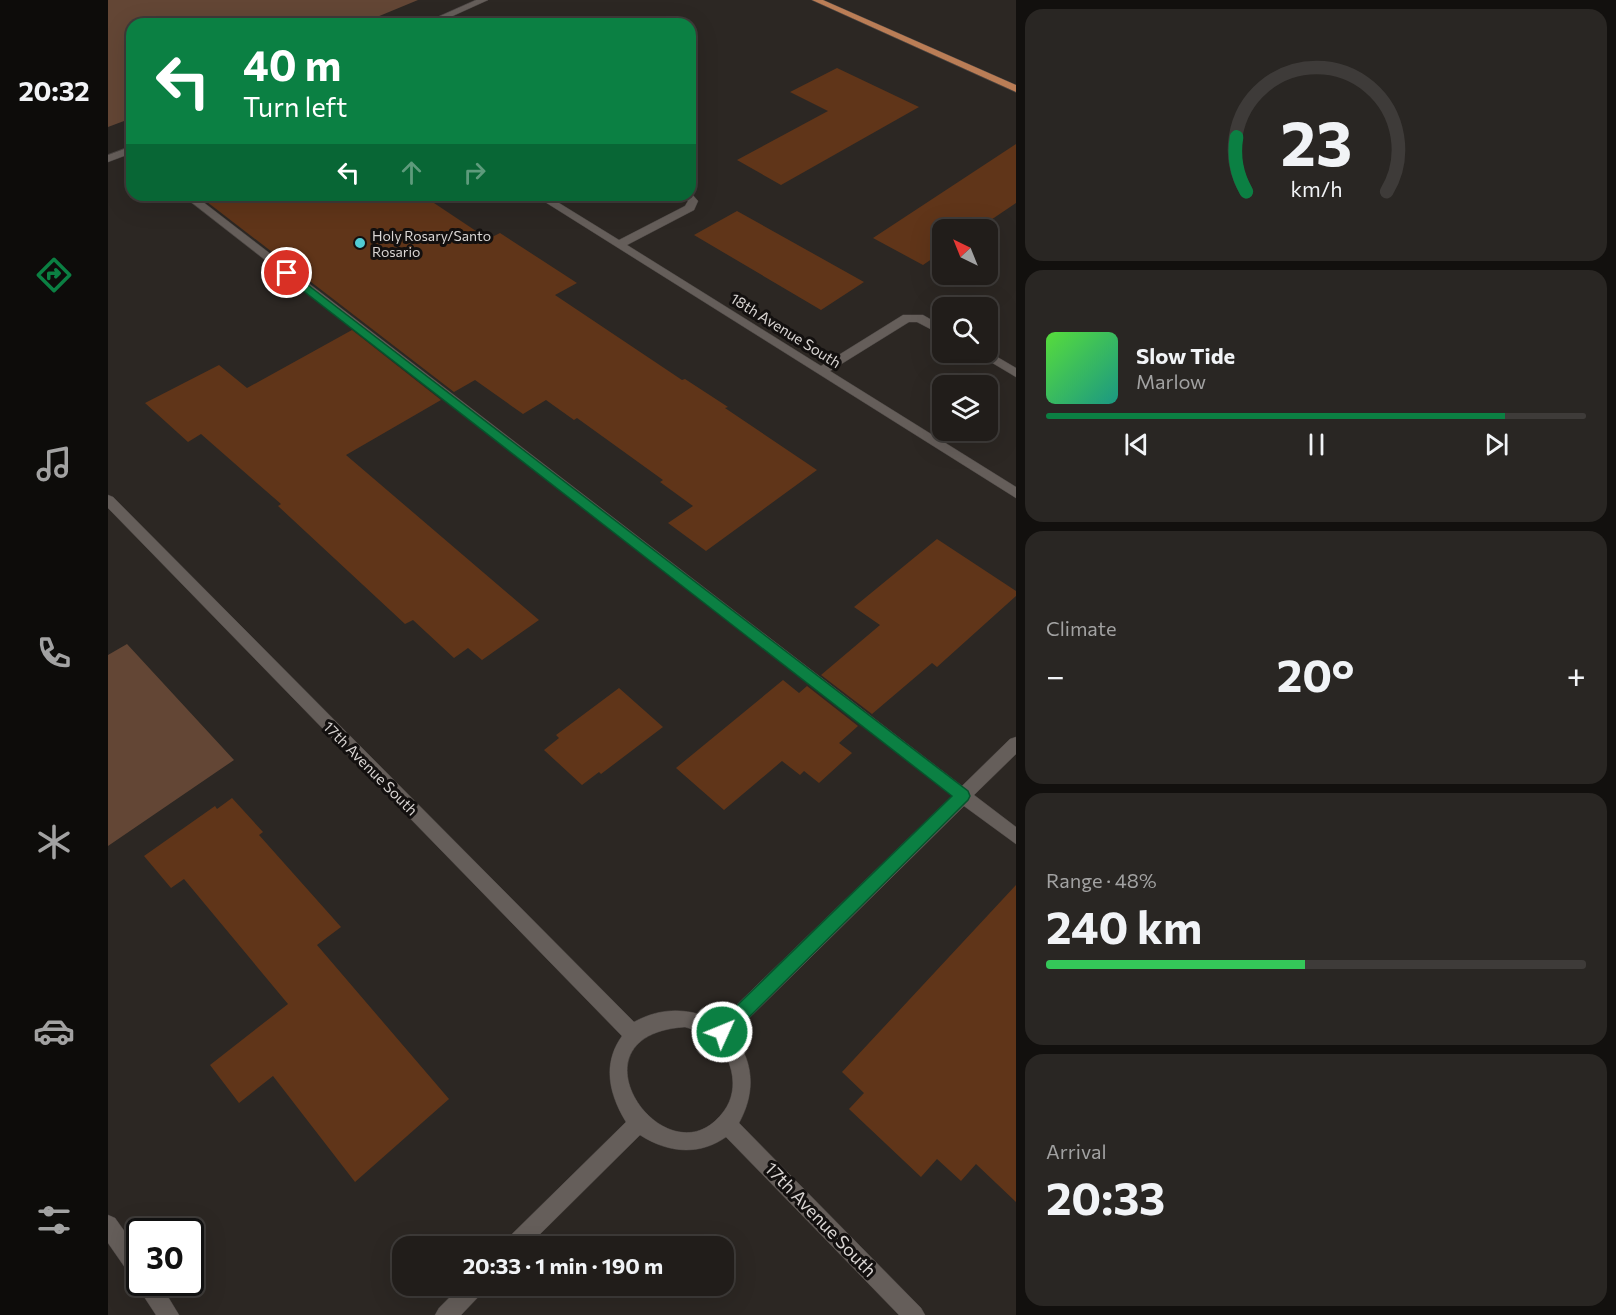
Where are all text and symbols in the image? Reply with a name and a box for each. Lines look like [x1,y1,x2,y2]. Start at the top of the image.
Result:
text: 40 m [243,38,341,90]
icon: left [144,42,222,120]
text: 20:32 [18,74,90,107]
text: Turn left [243,90,347,123]
text: 23 [1280,103,1352,179]
icon: left [332,156,365,189]
icon: ahead [395,156,428,189]
icon: right [458,156,491,189]
text: km/h [1290,175,1342,201]
north arrow [932,219,998,285]
map controls [932,219,998,441]
place label: Holy Rosary/Santo Rosario [372,227,491,260]
marker: Holy Rosary/Santo Rosario [353,236,367,250]
pin [261,247,312,298]
icon: directions [33,254,75,296]
icon: arrive [270,256,303,289]
street label: 18th Avenue South [727,289,845,371]
button: search [932,297,998,363]
text: Slow Tide [1136,342,1235,369]
text: Marlow [1136,369,1206,393]
button: layers [932,375,998,441]
icon: previous [1120,428,1153,461]
icon: pause [1300,428,1333,461]
icon: next [1480,428,1513,461]
icon: music [33,443,75,485]
text: Climate [1046,616,1116,640]
icon: phone [33,632,75,674]
text: 20° [1277,646,1355,701]
text: − [1046,654,1065,695]
text: + [1567,654,1586,695]
street label: 17th Avenue South [320,717,422,819]
icon: climate [33,821,75,863]
text: Range · 48% [1046,868,1157,892]
text: 240 km [1046,898,1202,953]
position arrow [690,1000,754,1064]
icon: car [33,1010,75,1052]
text: Arrival [1046,1139,1107,1163]
street label: 17th Avenue South [761,1157,881,1281]
text: 20:33 [1046,1169,1165,1224]
icon: filters [33,1199,75,1241]
speed limit sign: 30 [126,1218,204,1296]
text: 20:33 · 1 min · 190 m [463,1252,663,1279]

